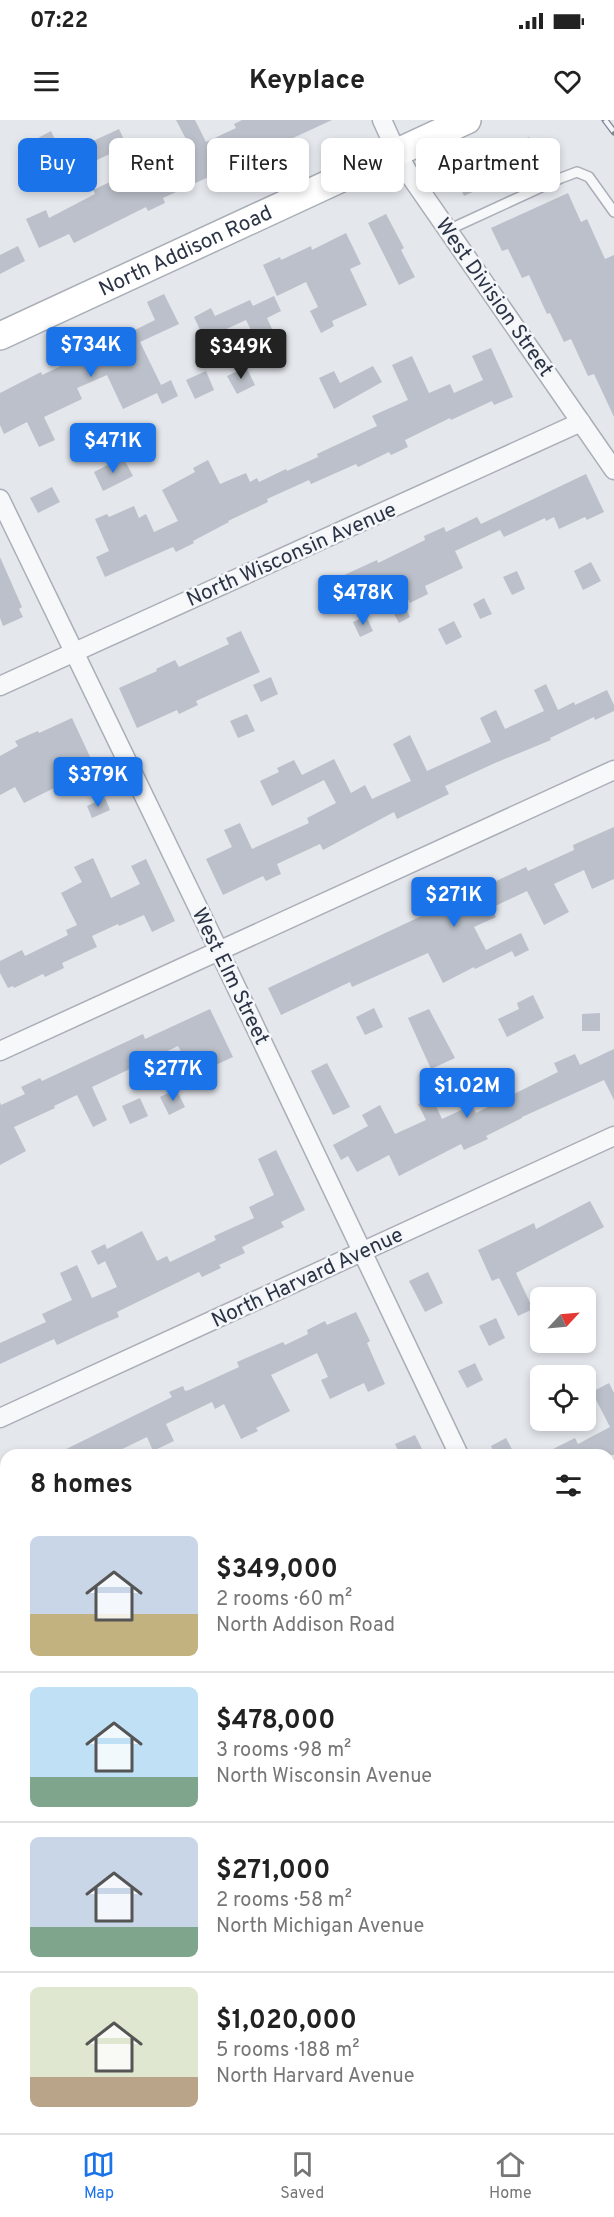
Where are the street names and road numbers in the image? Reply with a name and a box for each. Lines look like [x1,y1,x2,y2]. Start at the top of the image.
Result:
street label: North Addison Road [95,200,277,303]
street label: West Division Street [429,213,559,383]
street label: North Wisconsin Avenue [182,497,401,614]
street label: West Elm Street [185,904,275,1050]
street label: North Harvard Avenue [207,1222,408,1335]

